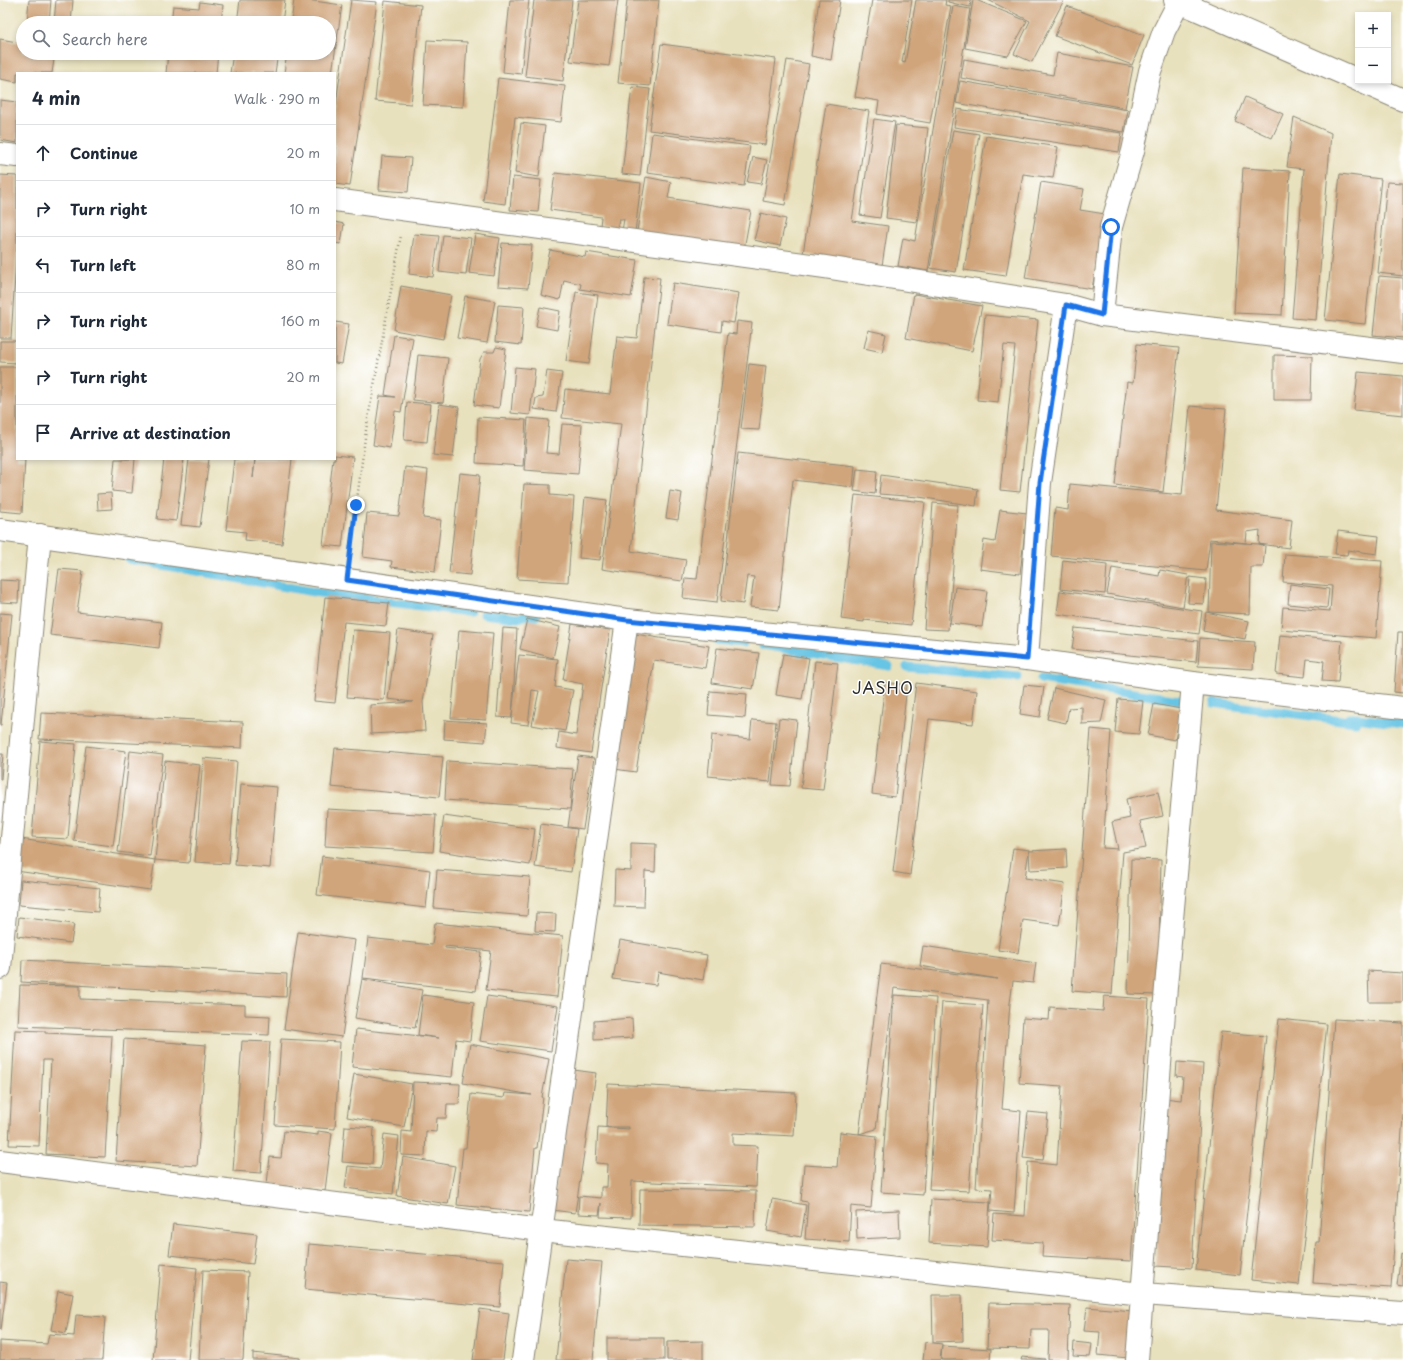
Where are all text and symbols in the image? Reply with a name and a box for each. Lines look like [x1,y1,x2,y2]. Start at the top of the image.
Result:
map controls [1355,12,1391,84]
button: + [1355,12,1391,48]
search box [16,16,336,60]
icon: search [30,27,52,49]
text: Search here [62,27,148,50]
button: − [1355,48,1391,84]
text: 4 min [32,85,80,111]
text: Walk · 290 m [234,89,320,108]
text: Continue [70,141,138,164]
icon: ahead [32,142,54,164]
text: 20 m [286,143,320,162]
text: Turn right [70,197,147,220]
icon: right [32,198,54,220]
text: 10 m [290,199,320,218]
route start [1102,218,1120,236]
text: Turn left [70,253,136,276]
icon: left [32,254,54,276]
text: 80 m [286,255,320,274]
text: Turn right [70,309,147,332]
icon: right [32,310,54,332]
text: 160 m [281,311,320,330]
text: Turn right [70,365,147,388]
icon: right [32,366,54,388]
text: 20 m [286,367,320,386]
text: Arrive at destination [70,421,231,444]
icon: arrive [32,422,54,444]
route end [347,496,365,514]
district label: JASHO [852,675,914,699]

